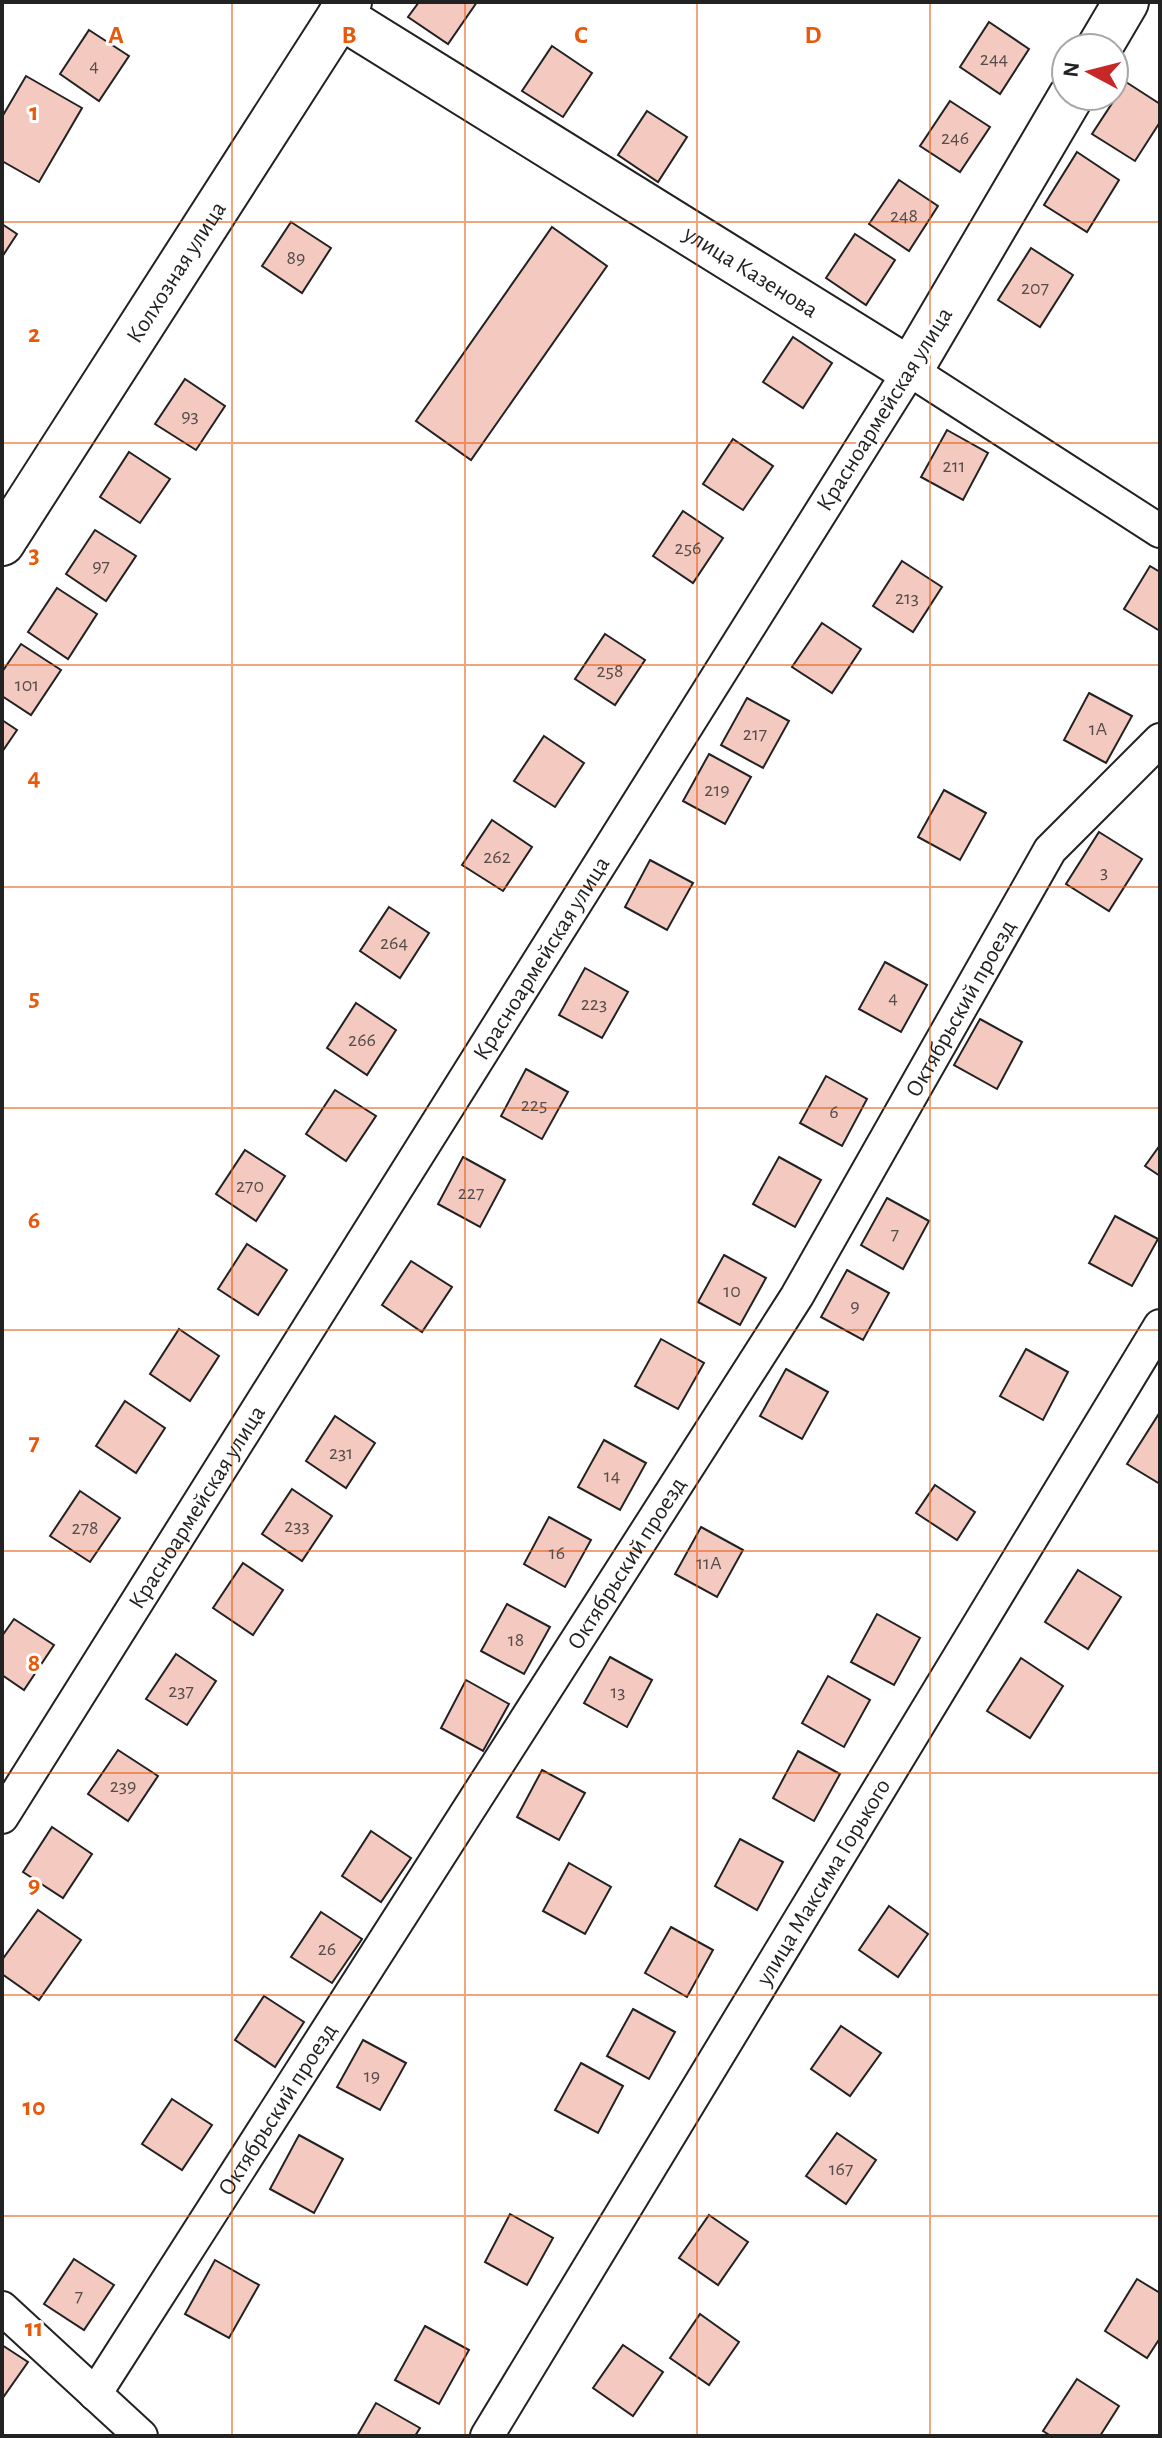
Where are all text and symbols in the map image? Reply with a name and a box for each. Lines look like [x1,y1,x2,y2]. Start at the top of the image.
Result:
text: A [108,22,124,48]
text: B [341,22,357,48]
text: C [574,22,588,48]
text: D [804,22,822,48]
north arrow [1050,32,1130,112]
house number: 244 [980,49,1008,69]
house number: 4 [89,56,99,76]
text: N [1059,61,1083,79]
text: 1 [29,99,39,125]
house number: 246 [941,128,969,148]
street label: Колхозная улица [123,197,231,348]
house number: 248 [890,206,918,226]
street label: улица Казенова [679,221,822,323]
house number: 89 [287,248,305,268]
house number: 207 [1021,278,1049,298]
street label: Красноармейская улица [812,303,957,516]
text: 2 [28,321,40,347]
house number: 93 [181,406,199,426]
house number: 211 [943,456,965,476]
house number: 256 [675,538,701,558]
text: 3 [28,542,40,568]
house number: 97 [92,556,110,576]
house number: 213 [895,588,919,608]
house number: 258 [597,661,623,681]
house number: 101 [15,675,39,695]
house number: 1А [1089,719,1108,739]
house number: 217 [743,724,767,744]
text: 4 [27,764,41,790]
house number: 219 [704,780,730,800]
house number: 262 [483,847,511,867]
street label: Красноармейская улица [469,853,615,1065]
house number: 3 [1100,862,1108,882]
street label: Октябрьский проезд [901,916,1021,1101]
house number: 264 [380,933,408,953]
text: 5 [28,985,40,1011]
house number: 4 [888,988,898,1008]
house number: 223 [581,994,607,1014]
house number: 266 [348,1030,376,1050]
house number: 225 [521,1095,547,1115]
house number: 6 [829,1102,839,1122]
house number: 270 [236,1176,264,1196]
house number: 227 [458,1183,484,1203]
text: 6 [28,1207,40,1233]
house number: 7 [891,1224,899,1244]
house number: 10 [723,1281,741,1301]
house number: 9 [850,1296,860,1316]
street label: Красноармейская улица [125,1401,270,1614]
text: 7 [28,1429,40,1455]
house number: 231 [329,1443,353,1463]
house number: 14 [604,1466,620,1486]
street label: Октябрьский проезд [563,1473,691,1654]
house number: 233 [284,1516,310,1536]
house number: 278 [72,1518,98,1538]
house number: 16 [549,1543,565,1563]
house number: 11А [696,1553,722,1573]
house number: 18 [508,1630,524,1650]
text: 8 [28,1650,40,1676]
house number: 237 [168,1681,194,1701]
house number: 13 [610,1682,626,1702]
street label: улица Максима Горького [752,1775,895,1991]
house number: 239 [110,1776,136,1796]
text: 9 [28,1872,40,1898]
house number: 26 [318,1939,336,1959]
street label: Октябрьский проезд [214,2019,342,2200]
house number: 19 [364,2066,380,2086]
text: 10 [23,2094,45,2120]
house number: 167 [829,2159,853,2179]
house number: 7 [75,2286,83,2306]
text: 11 [25,2315,43,2341]

